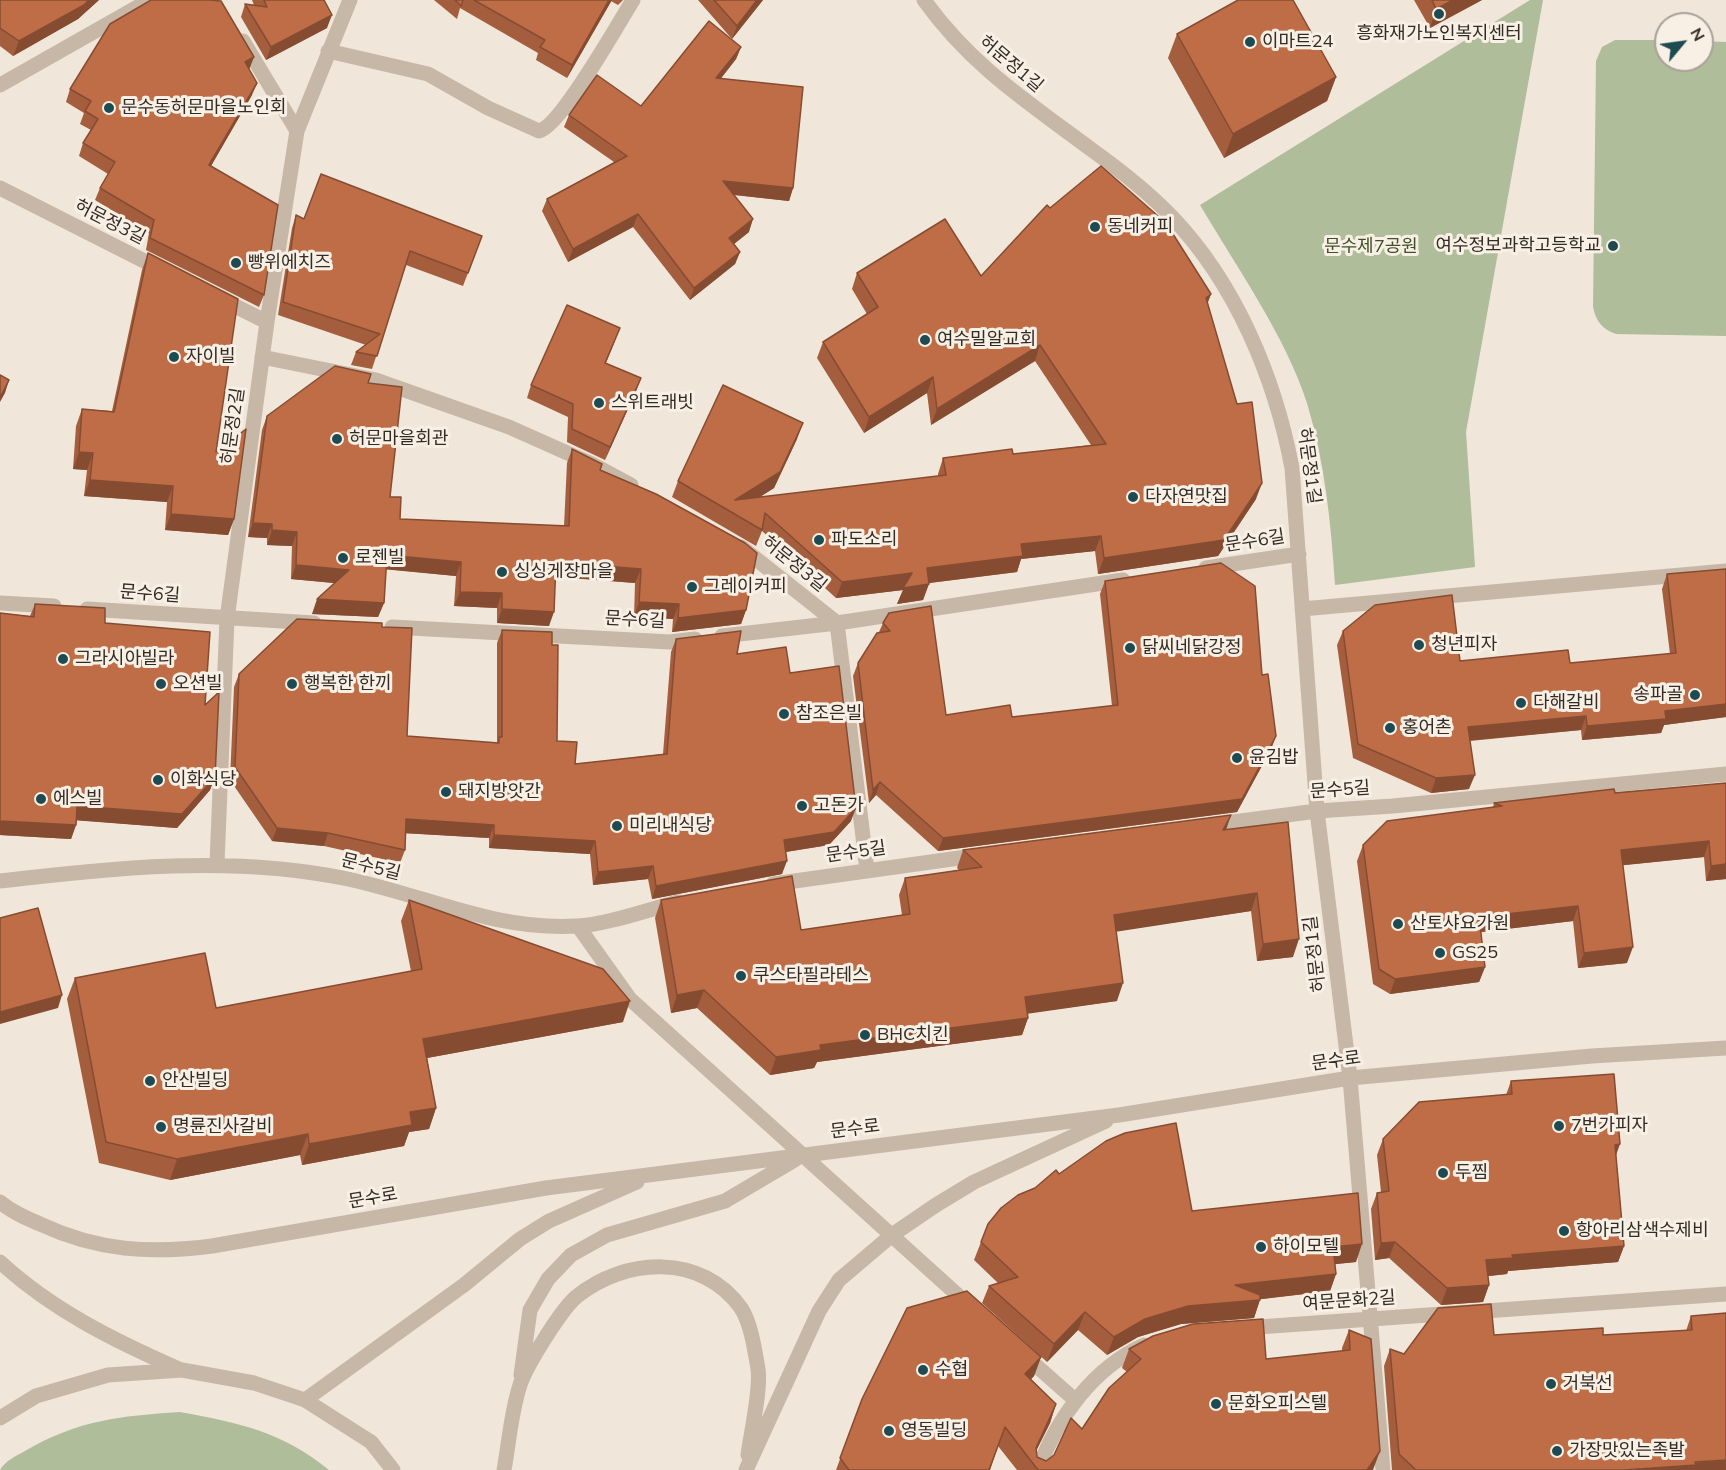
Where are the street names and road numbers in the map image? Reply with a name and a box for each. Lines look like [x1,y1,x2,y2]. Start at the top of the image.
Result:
street label: 허문정1길 [975,31,1047,97]
street label: 허문정3길 [71,195,149,249]
street label: 허문정2길 [217,386,249,466]
street label: 허문정1길 [1293,426,1325,506]
street label: 문수6길 [1223,526,1287,556]
street label: 허문정3길 [757,531,831,597]
street label: 문수6길 [119,581,181,607]
street label: 문수6길 [604,608,666,632]
street label: 문수5길 [1309,777,1371,803]
street label: 문수5길 [825,837,887,867]
street label: 문수5길 [339,849,403,885]
street label: 허문정1길 [1300,914,1330,994]
street label: 문수로 [1310,1047,1362,1075]
street label: 문수로 [829,1115,881,1143]
street label: 문수로 [347,1183,399,1213]
street label: 여문문화2길 [1302,1287,1396,1315]

